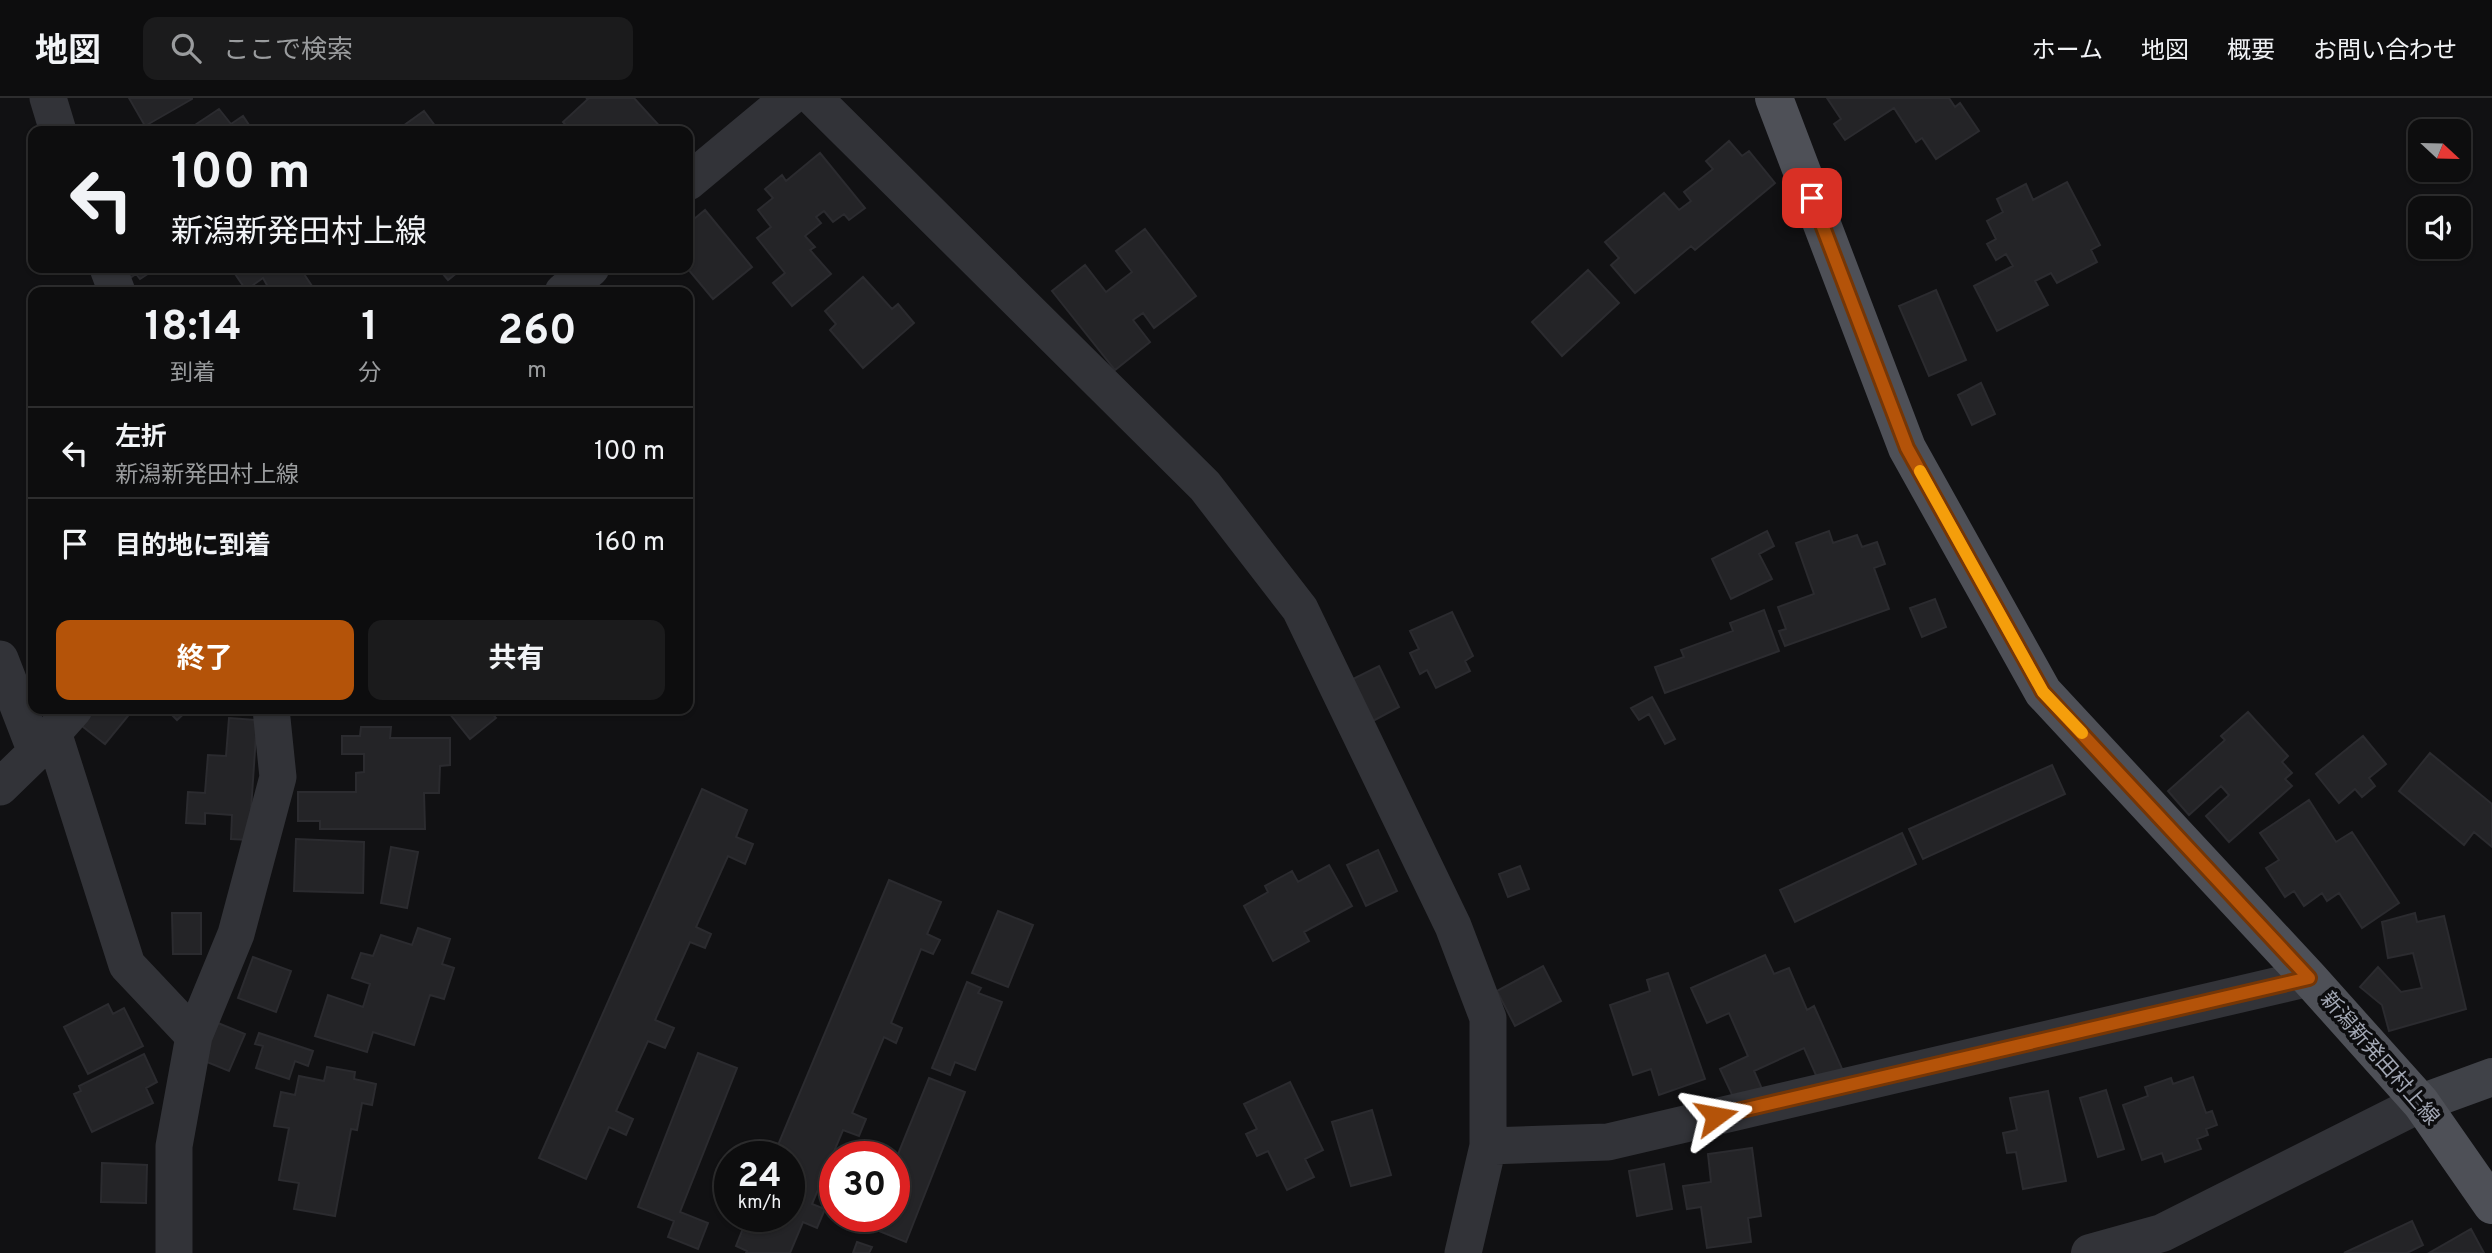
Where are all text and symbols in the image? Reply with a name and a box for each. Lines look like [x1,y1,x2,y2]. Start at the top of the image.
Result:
search box [143,17,633,80]
icon: search [167,29,205,67]
text: 地図 [35,32,101,74]
text: ここで検索 [223,35,353,68]
text: ホーム [2032,37,2103,67]
text: 地図 [2141,37,2189,67]
text: 概要 [2227,37,2275,67]
text: お問い合わせ [2313,37,2457,67]
north arrow [2408,119,2471,182]
map controls [2408,119,2471,259]
text: 100 m [171,144,310,206]
icon: left [56,154,147,245]
pin [1782,168,1842,228]
icon: arrive [1793,179,1831,217]
button: sound [2408,196,2471,259]
text: 新潟新発田村上線 [171,214,427,254]
text: 18:14 [144,302,242,355]
text: 1 [361,302,378,355]
text: 260 [497,306,577,359]
text: m [527,357,547,386]
text: 到着 [170,360,216,389]
text: 分 [358,360,381,389]
text: 左折 [115,422,167,455]
icon: left [56,434,94,472]
text: 100 m [594,436,665,469]
text: 新潟新発田村上線 [115,462,299,491]
icon: arrive [56,525,94,563]
text: 160 m [595,527,665,560]
text: 目的地に到着 [115,531,271,564]
button: 終了 [56,620,354,700]
button: 共有 [368,620,665,700]
street label: 新潟新発田村上線 [2314,987,2444,1131]
position arrow [1679,1079,1753,1153]
speed limit sign: 30 [819,1141,910,1232]
text: 24 [738,1155,781,1199]
text: km/h [738,1192,781,1215]

